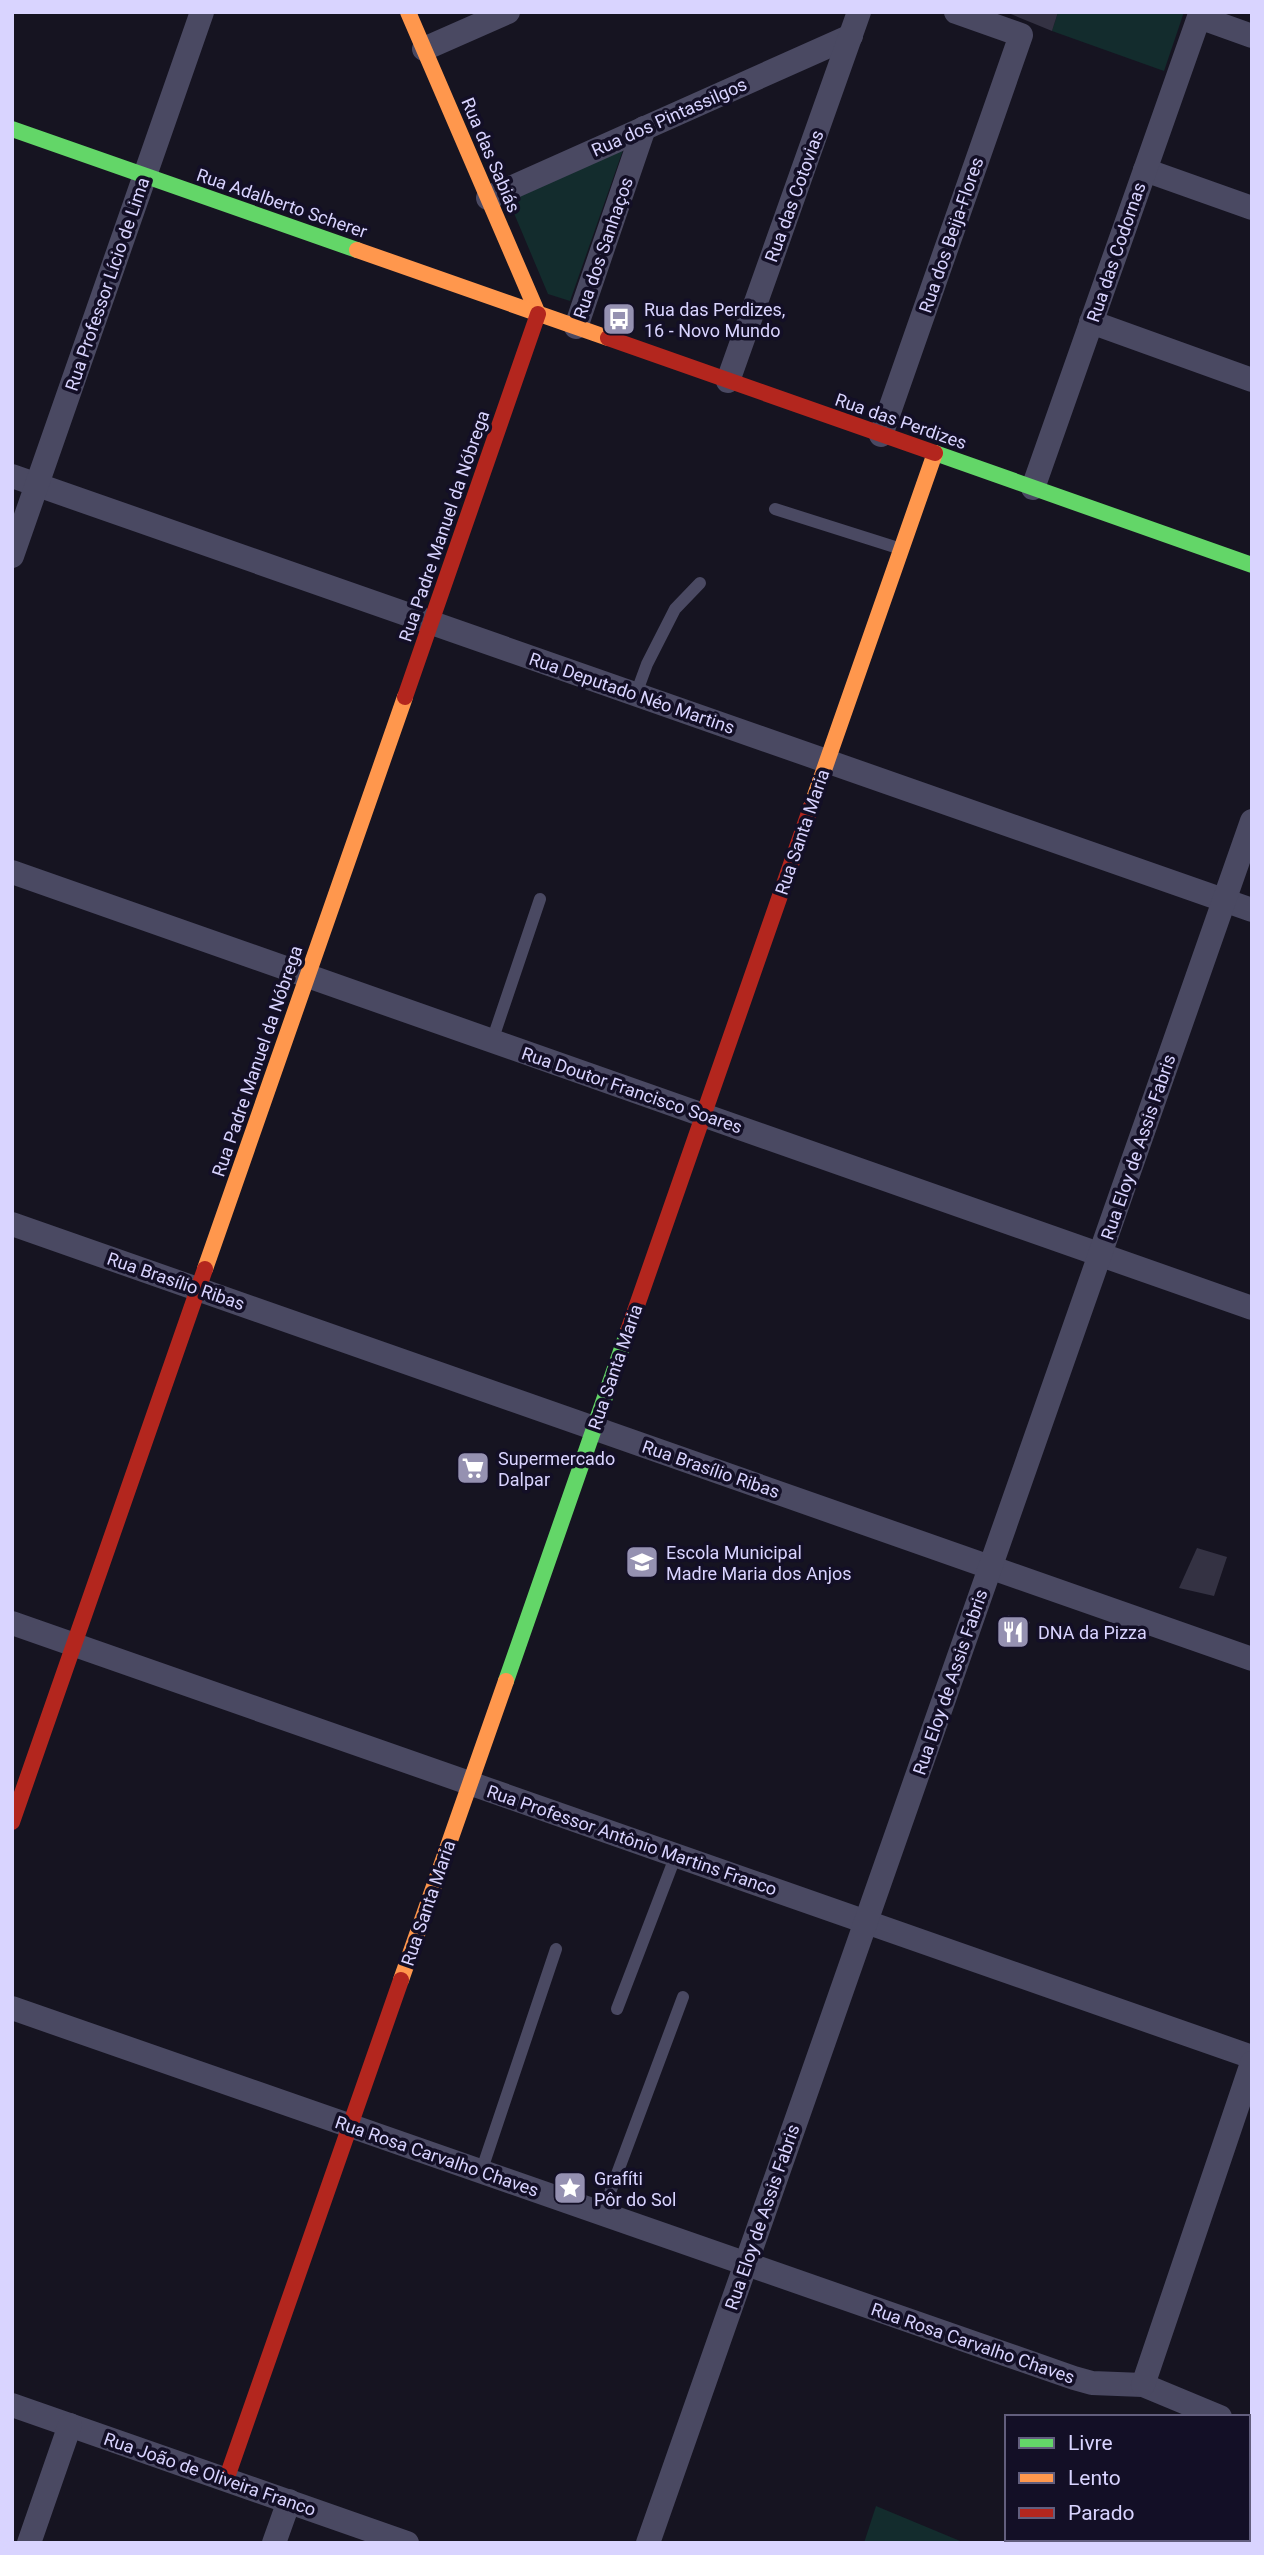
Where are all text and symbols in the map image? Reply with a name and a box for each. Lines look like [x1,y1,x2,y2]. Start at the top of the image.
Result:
street label: Rua dos Pintassilgos [588,73,750,161]
street label: Rua das Sabiás [457,94,525,216]
street label: Rua das Cotovias [760,127,828,265]
street label: Rua dos Beija-Flores [915,155,987,315]
street label: Rua Adalberto Scherer [194,164,370,242]
street label: Rua dos Sanhaços [569,174,637,322]
street label: Rua Professor Lício de Lima [61,175,153,393]
street label: Rua das Codornas [1082,179,1150,325]
place label: Rua das Perdizes, 16 - Novo Mundo [644,299,785,341]
bus stop icon: Rua das Perdizes, 16 - Novo Mundo [600,300,638,338]
street label: Rua das Perdizes [832,389,970,453]
street label: Rua Padre Manuel da Nóbrega [394,408,494,644]
street label: Rua Deputado Néo Martins [527,648,737,738]
street label: Rua Santa Maria [771,766,833,898]
street label: Rua Padre Manuel da Nóbrega [207,943,307,1179]
street label: Rua Doutor Francisco Soares [519,1042,745,1138]
street label: Rua Eloy de Assis Fabris [1096,1051,1180,1243]
street label: Rua Brasílio Ribas [105,1248,247,1314]
street label: Rua Santa Maria [584,1301,646,1433]
street label: Rua Brasílio Ribas [640,1436,782,1502]
place label: Supermercado Dalpar [498,1448,615,1490]
supermarket icon: Supermercado Dalpar [454,1449,492,1487]
place label: Escola Municipal Madre Maria dos Anjos [666,1542,852,1584]
school or university icon: Escola Municipal Madre Maria dos Anjos [623,1543,661,1581]
street label: Rua Eloy de Assis Fabris [908,1586,992,1778]
restaurant icon: DNA da Pizza [994,1613,1032,1651]
place label: DNA da Pizza [1038,1622,1147,1643]
street label: Rua Professor Antônio Martins Franco [484,1780,780,1900]
street label: Rua Santa Maria [397,1837,459,1969]
street label: Rua Rosa Carvalho Chaves [332,2111,542,2201]
street label: Rua Eloy de Assis Fabris [720,2121,804,2313]
place label: Grafíti Pôr do Sol [594,2168,676,2210]
place icon: Grafíti Pôr do Sol [551,2169,589,2207]
street label: Rua Rosa Carvalho Chaves [868,2298,1078,2388]
legend [1005,2415,1250,2541]
street label: Rua João de Oliveira Franco [101,2428,319,2520]
text: Livre [1068,2431,1113,2455]
text: Lento [1068,2466,1121,2490]
text: Parado [1068,2501,1135,2525]

